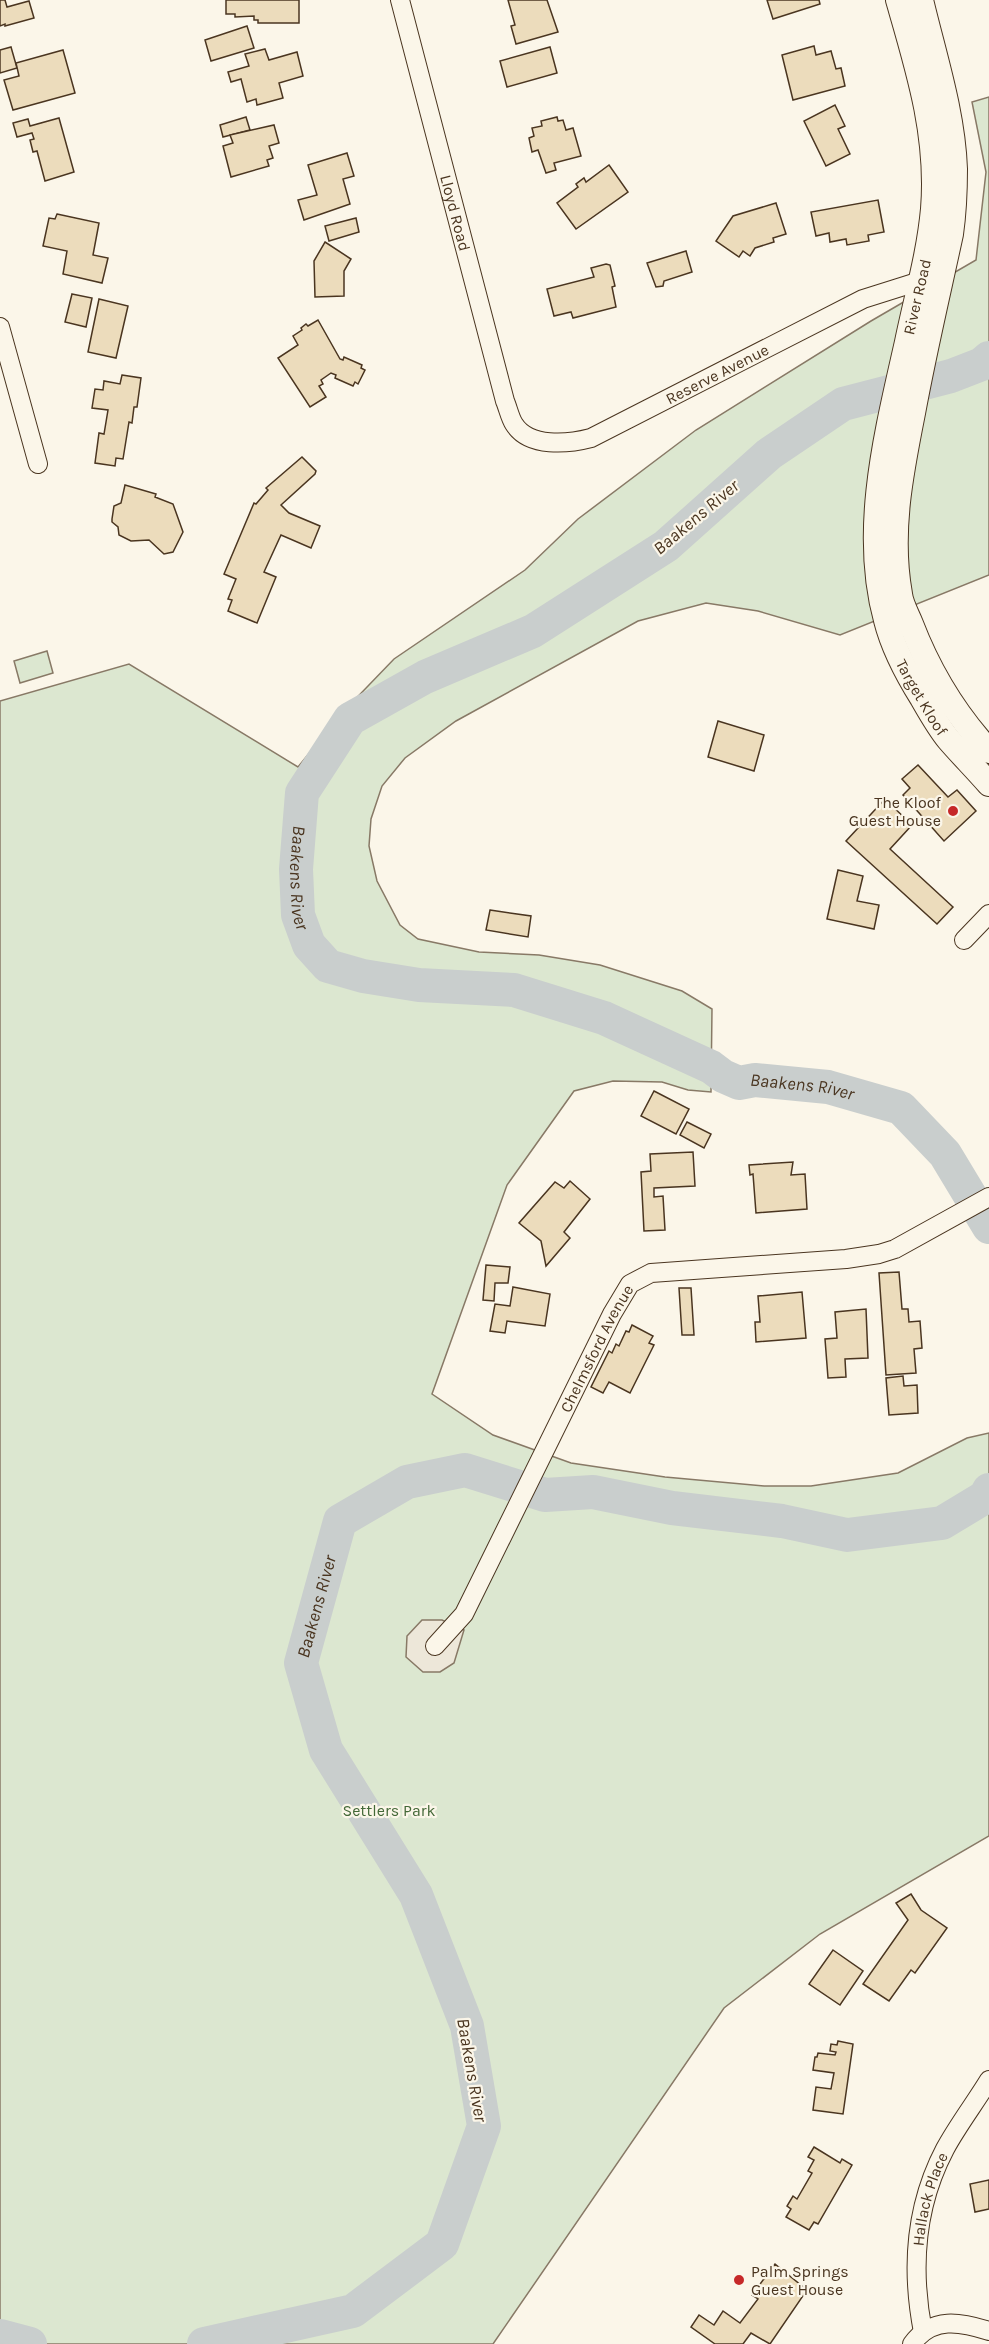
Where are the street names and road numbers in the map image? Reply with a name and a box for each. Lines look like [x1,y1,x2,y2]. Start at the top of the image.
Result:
street label: Lloyd Road [437,173,475,253]
street label: River Road [899,257,935,337]
street label: Reserve Avenue [662,339,772,408]
street label: Target Kloof [892,656,952,739]
street label: Chelmsford Avenue [556,1281,637,1415]
street label: Hallack Place [908,2149,952,2247]

